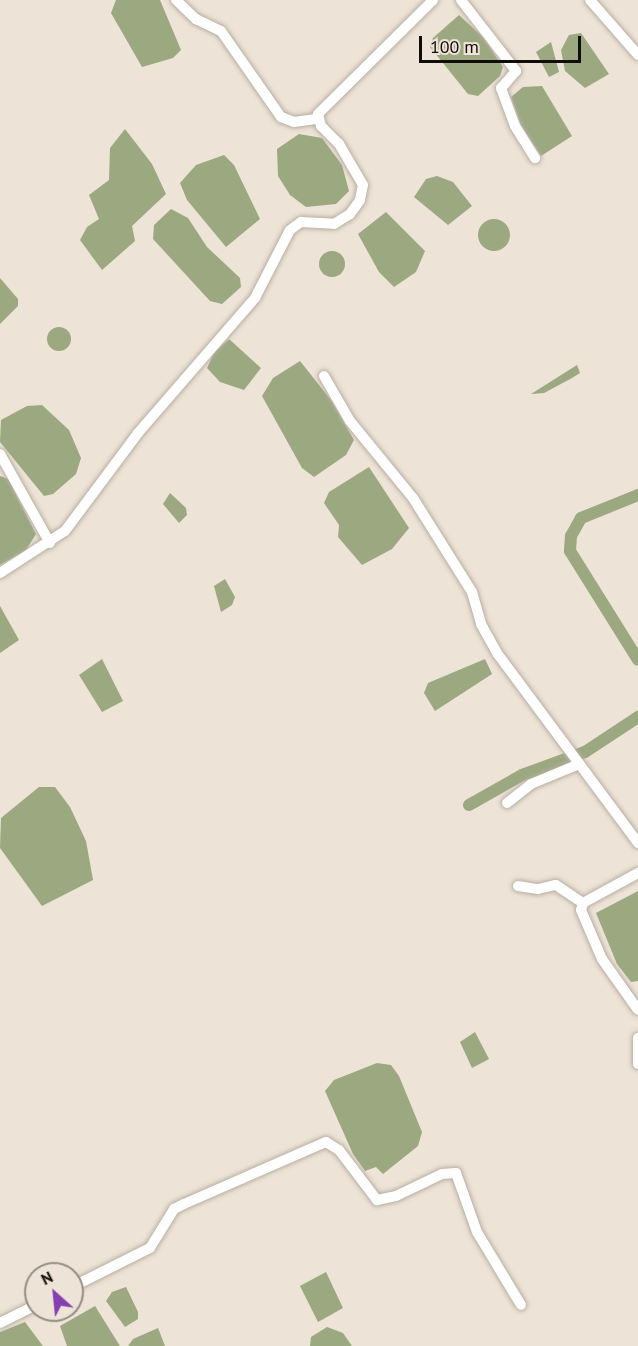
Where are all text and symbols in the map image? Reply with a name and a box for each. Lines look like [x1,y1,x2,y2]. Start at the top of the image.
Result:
scale bar [422,24,584,62]
text: 100 m [430,35,479,58]
north arrow [24,1262,84,1322]
text: N [38,1266,56,1289]

